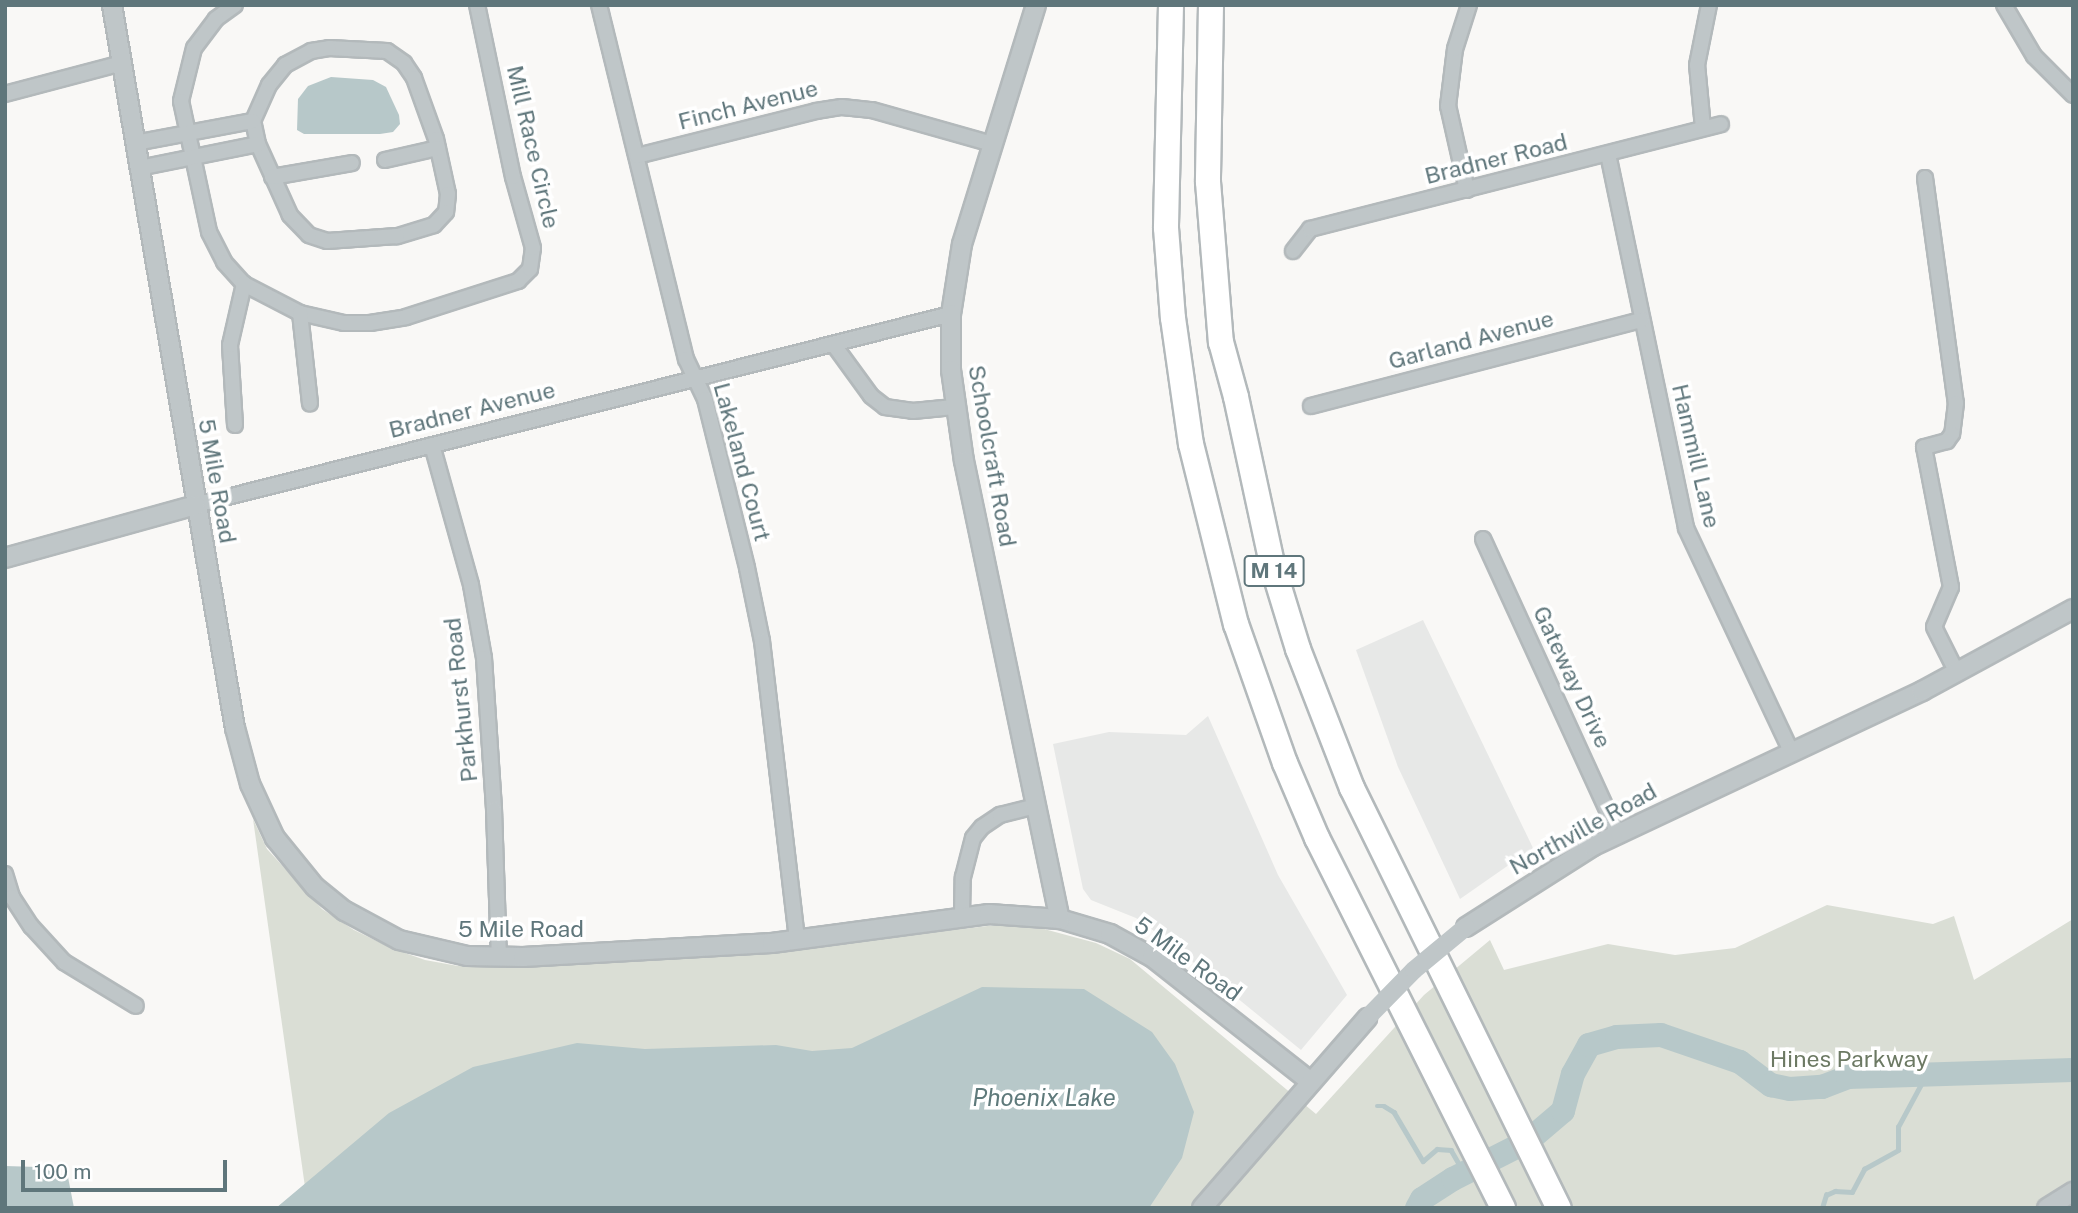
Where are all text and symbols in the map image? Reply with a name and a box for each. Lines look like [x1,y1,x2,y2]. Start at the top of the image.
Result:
street label: Mill Race Circle [501,63,565,231]
street label: Finch Avenue [675,74,821,136]
street label: Bradner Road [1422,128,1570,190]
street label: Garland Avenue [1385,305,1557,375]
street label: Schoolcraft Road [962,363,1022,549]
street label: Bradner Avenue [386,376,558,444]
street label: Lakeland Court [708,380,776,544]
street label: Hammill Lane [1666,381,1726,531]
street label: 5 Mile Road [192,417,242,545]
road number: M 14 [1242,554,1306,588]
street label: Gateway Drive [1527,602,1617,752]
street label: Parkhurst Road [439,616,483,784]
street label: Northville Road [1504,777,1662,881]
street label: 5 Mile Road [1129,911,1247,1007]
street label: 5 Mile Road [458,915,584,943]
park label: Hines Parkway [1770,1045,1928,1073]
water label: Phoenix Lake [972,1084,1116,1112]
scale bar [24,1146,231,1190]
text: 100 m [34,1159,91,1184]

